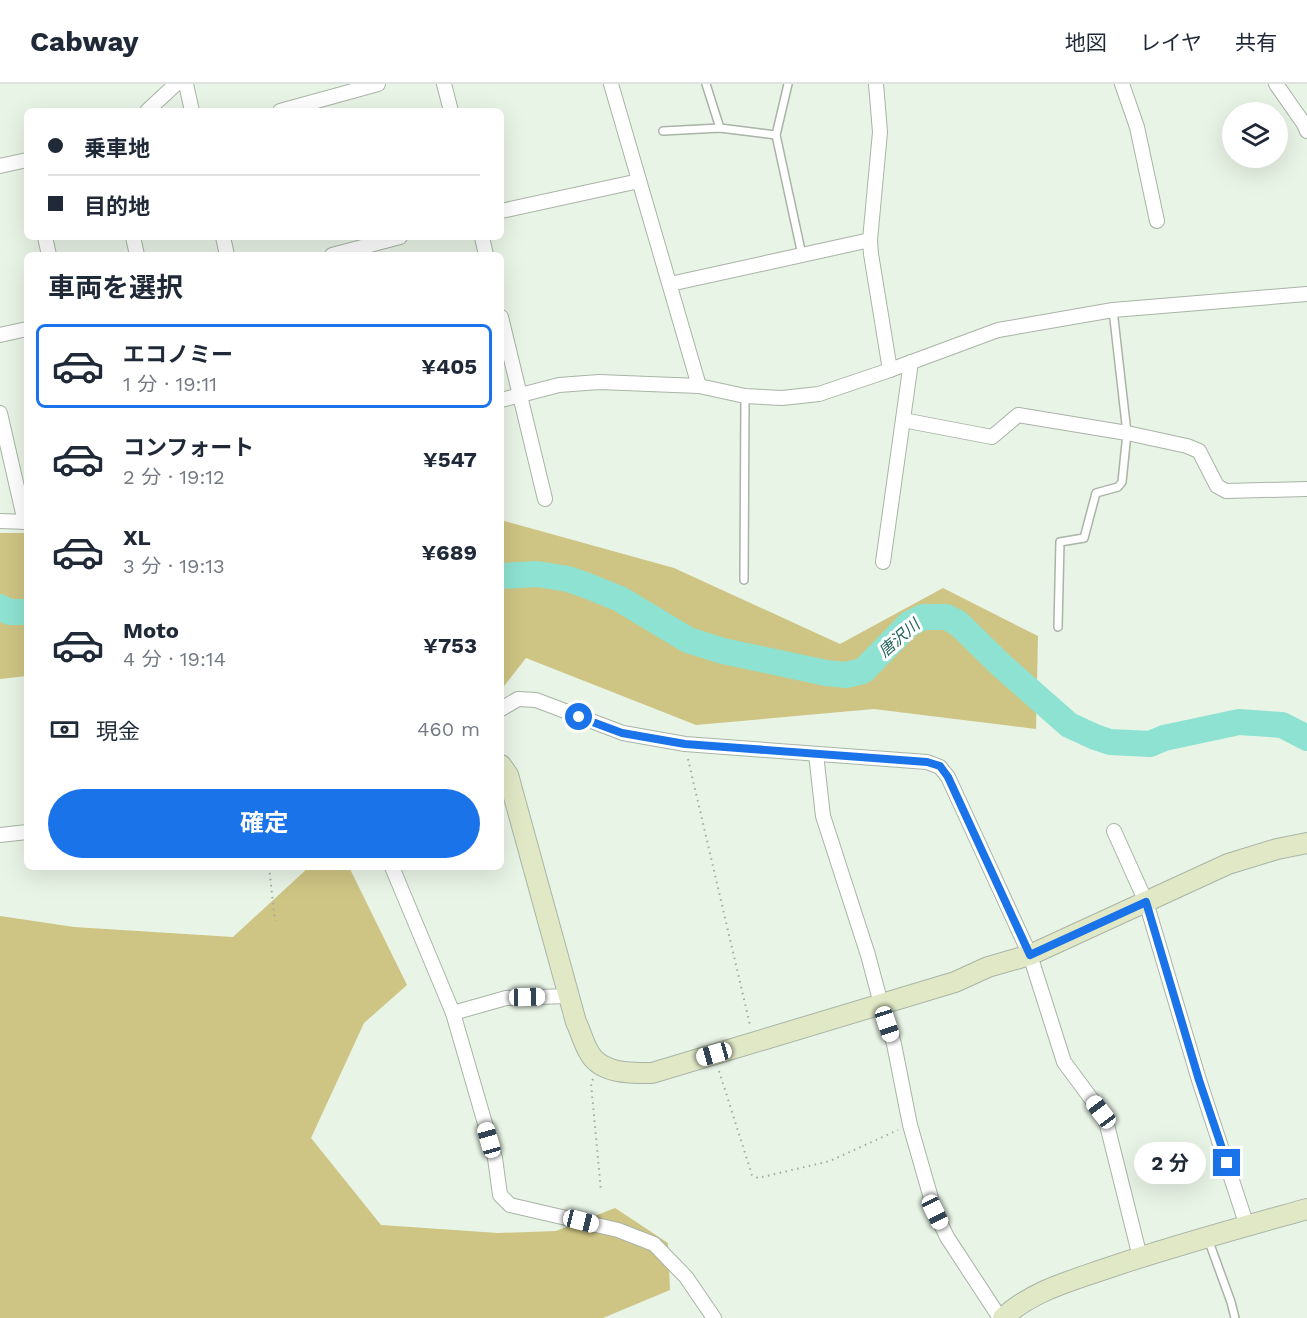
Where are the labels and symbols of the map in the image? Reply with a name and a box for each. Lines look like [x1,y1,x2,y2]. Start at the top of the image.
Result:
water label: 唐沢川 [875,614,925,661]
route start [565,703,592,730]
car [509,988,545,1006]
car [873,1004,901,1044]
car [694,1040,734,1068]
car [1083,1092,1119,1132]
car [475,1120,503,1160]
callout: 2 分 [1134,1142,1206,1184]
route end [1213,1149,1240,1176]
car [919,1192,951,1232]
car [561,1208,601,1234]

